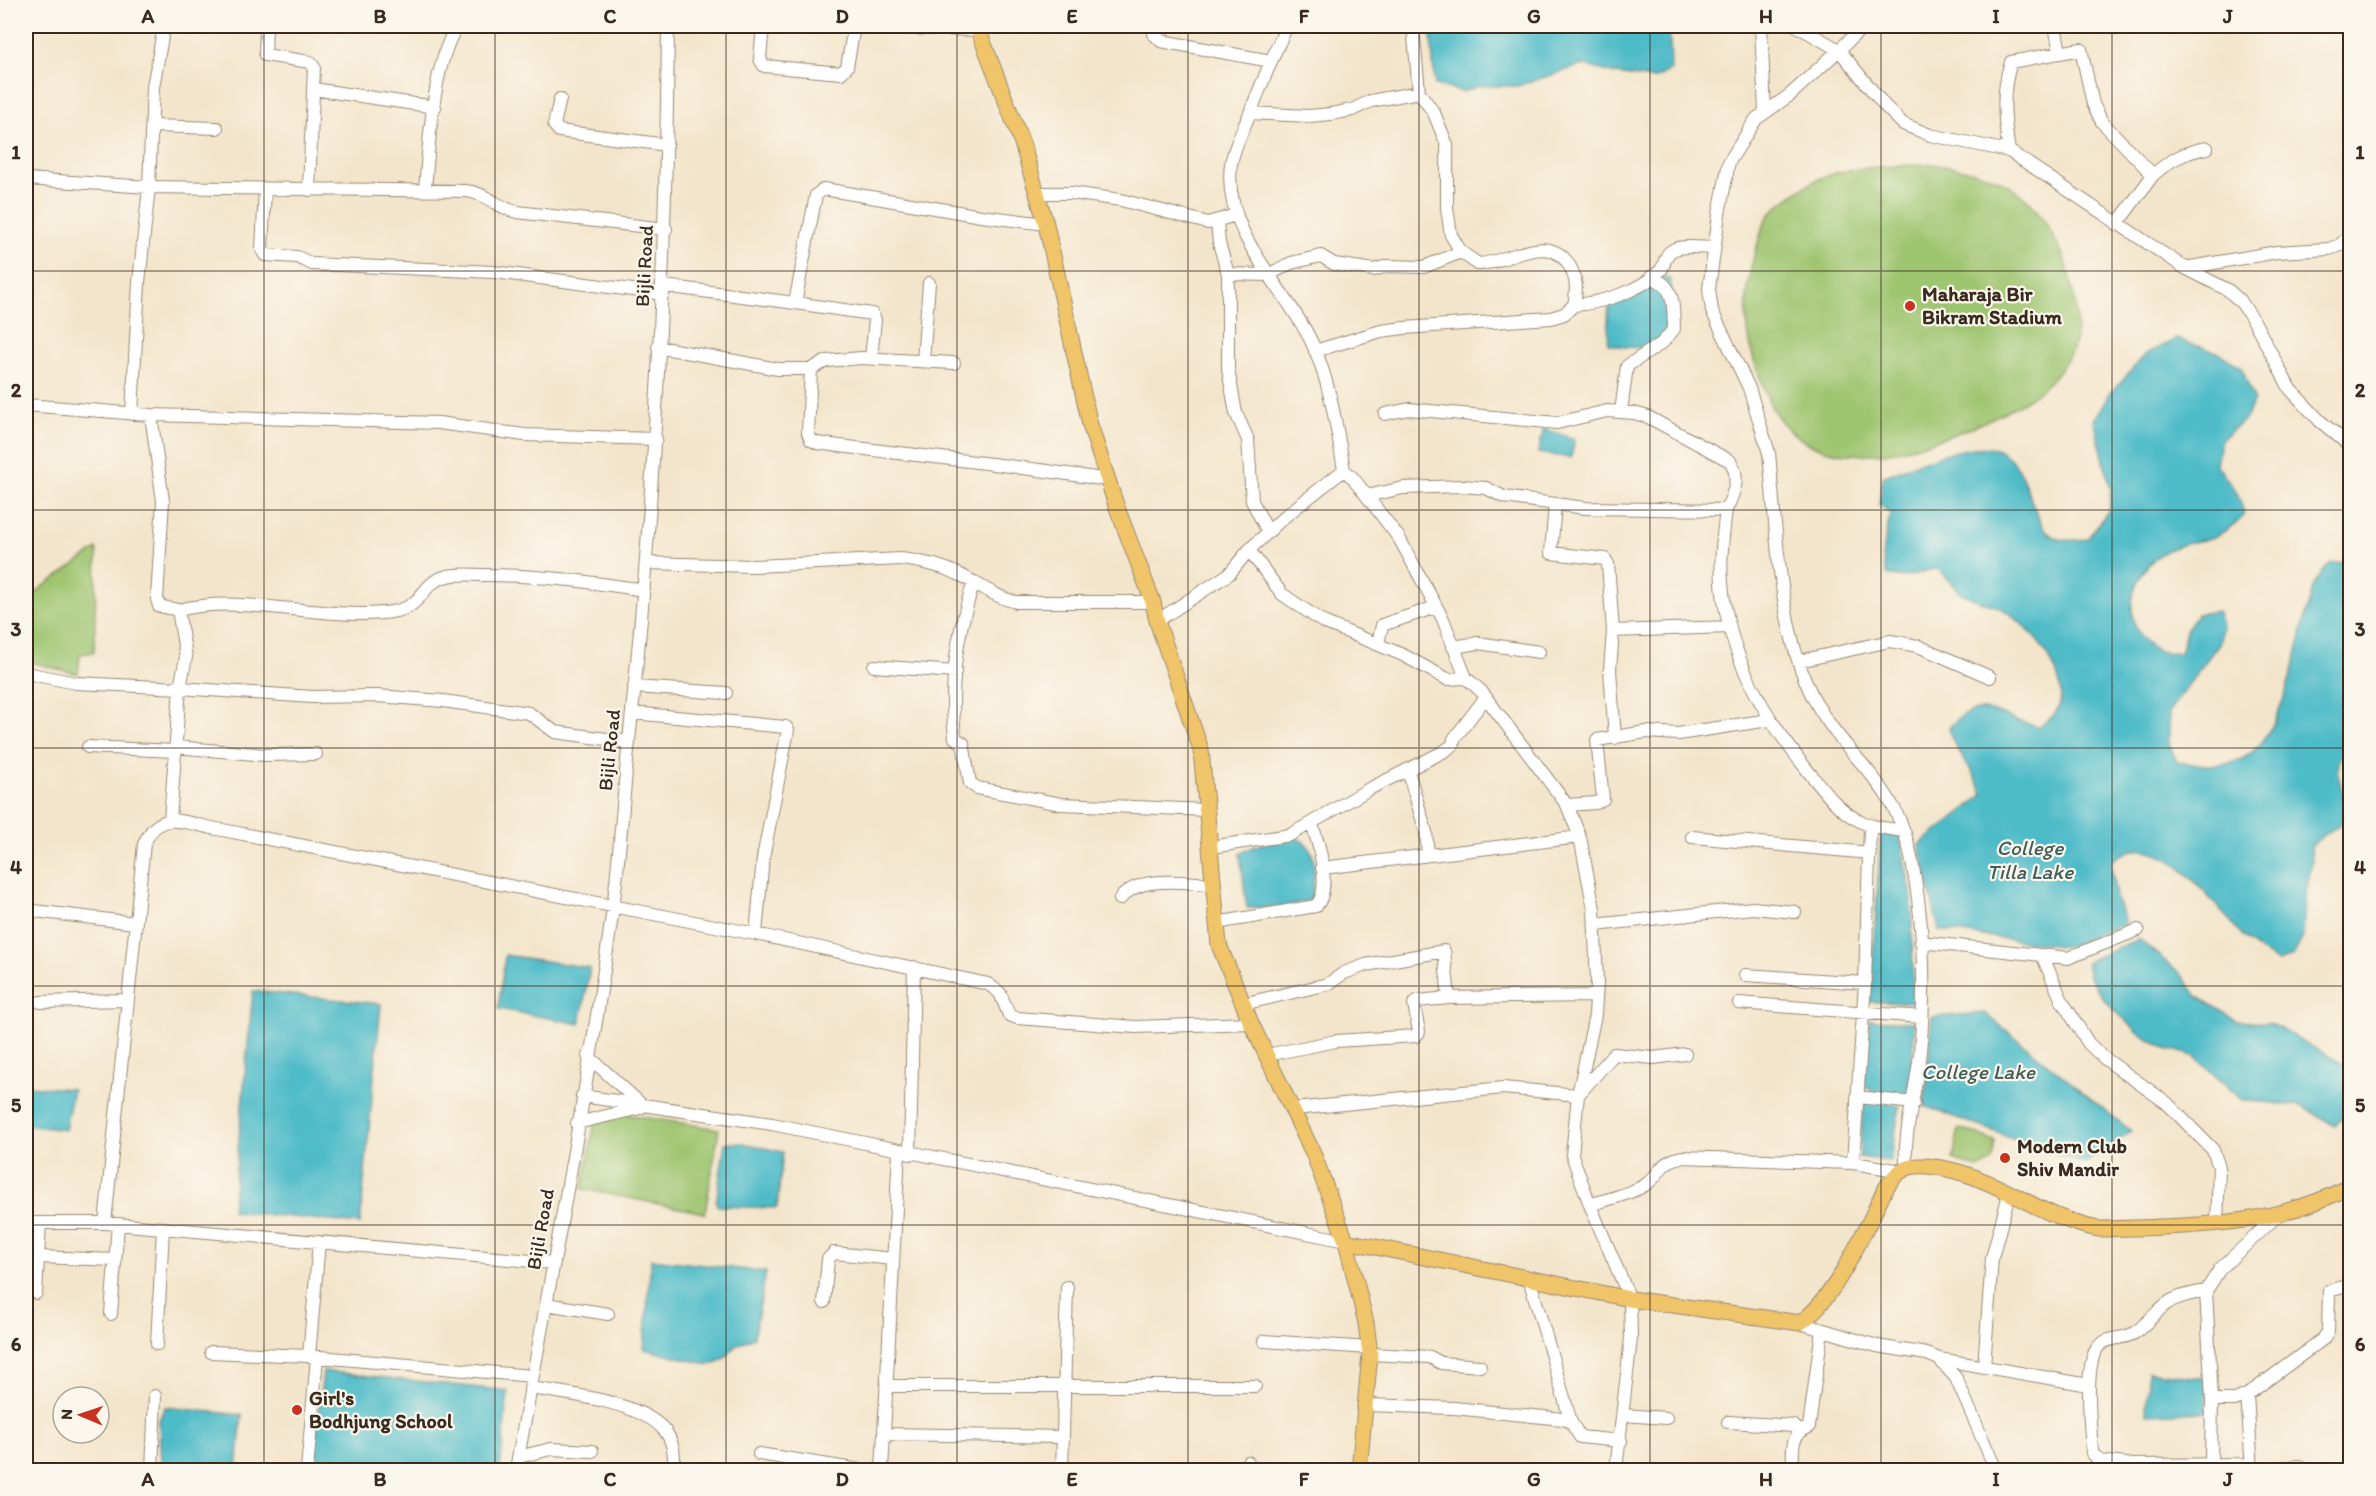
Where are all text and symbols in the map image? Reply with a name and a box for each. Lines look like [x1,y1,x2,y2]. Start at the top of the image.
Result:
text: A [141,4,155,28]
text: B [374,4,387,28]
text: C [604,4,617,28]
text: D [835,4,849,28]
text: E [1066,4,1078,28]
text: F [1299,4,1310,28]
text: G [1527,4,1541,28]
text: H [1759,4,1773,28]
text: I [1992,4,2000,28]
text: J [2222,4,2233,28]
text: 1 [11,140,21,164]
text: 1 [2355,140,2365,164]
street label: Bijli Road [630,224,658,308]
place label: Maharaja Bir Bikram Stadium [1922,282,2062,329]
marker: Maharaja Bir Bikram Stadium [1903,299,1917,313]
text: 2 [11,378,22,402]
text: 2 [2355,378,2366,402]
text: 3 [11,617,22,641]
text: 3 [2355,617,2366,641]
street label: Bijli Road [593,708,625,792]
water label: College Tilla Lake [1987,835,2074,884]
text: 4 [10,855,22,879]
text: 4 [2354,855,2366,879]
water label: College Lake [1921,1059,2036,1084]
text: 5 [11,1093,22,1117]
text: 5 [2355,1093,2366,1117]
place label: Modern Club Shiv Mandir [2017,1134,2127,1181]
marker: Modern Club Shiv Mandir [1998,1151,2012,1165]
street label: Bijli Road [521,1186,559,1272]
text: 6 [11,1332,22,1356]
text: 6 [2355,1332,2366,1356]
north arrow [51,1385,111,1445]
place label: Girl's Bodhjung School [309,1386,453,1434]
marker: Girl's Bodhjung School [290,1403,304,1417]
text: N [57,1409,76,1420]
text: A [141,1467,155,1491]
text: B [374,1467,387,1491]
text: C [604,1467,617,1491]
text: D [835,1467,849,1491]
text: E [1066,1467,1078,1491]
text: F [1299,1467,1310,1491]
text: G [1527,1467,1541,1491]
text: H [1759,1467,1773,1491]
text: I [1992,1467,2000,1491]
text: J [2222,1467,2233,1491]

